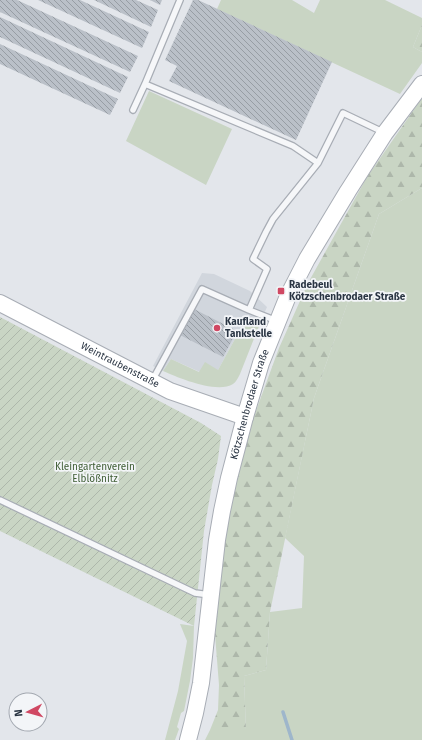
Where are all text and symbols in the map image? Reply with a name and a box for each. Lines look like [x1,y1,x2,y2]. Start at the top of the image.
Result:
place label: Radebeul Kötzschenbrodaer Straße [289,279,406,303]
marker: Radebeul Kötzschenbrodaer Straße [276,286,286,296]
place label: Kaufland Tankstelle [225,316,273,340]
marker: Kaufland Tankstelle [212,323,222,333]
street label: Weintraubenstraße [79,340,161,390]
street label: Kötzschenbrodaer Straße [228,348,272,461]
park label: Kleingartenverein Elblößnitz [55,461,135,485]
north arrow [8,692,48,732]
text: N [12,709,25,717]

